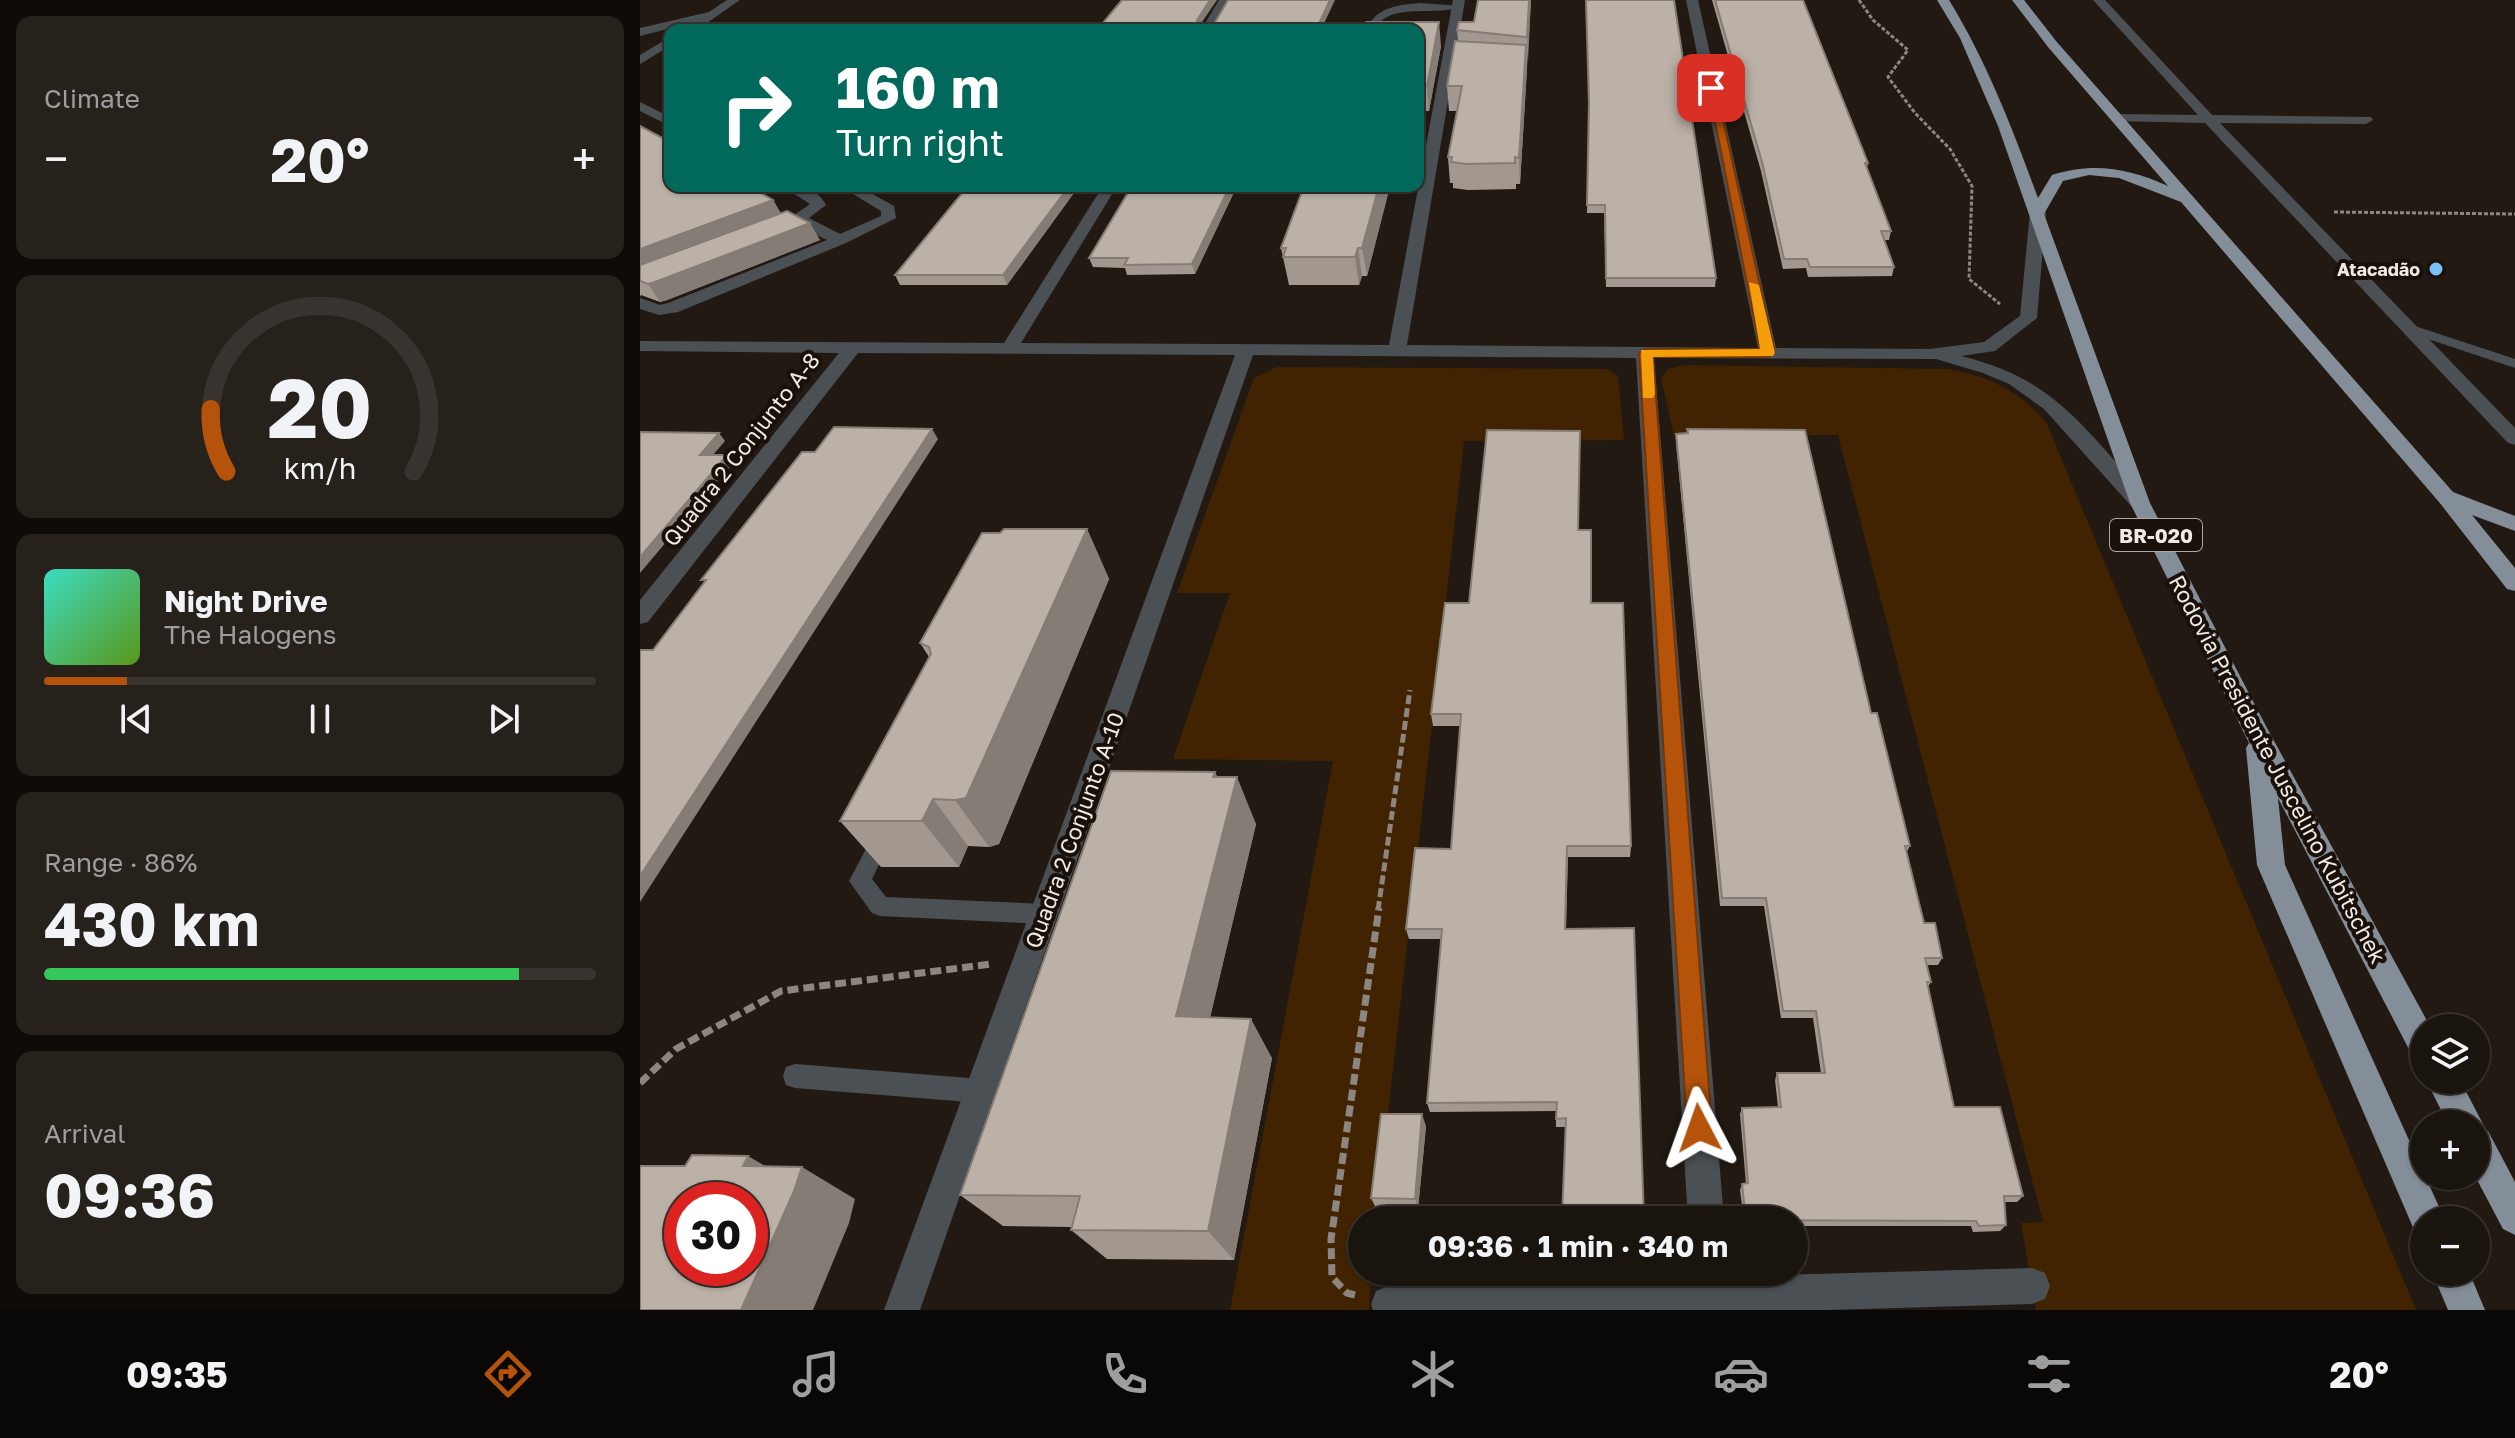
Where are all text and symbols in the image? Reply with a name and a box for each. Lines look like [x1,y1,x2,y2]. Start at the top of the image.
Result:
text: 160 m [836,53,1000,120]
pin [1677,54,1745,122]
icon: right [704,56,808,160]
icon: arrive [1689,66,1733,110]
text: Climate [44,83,140,114]
text: Turn right [836,121,1004,164]
text: 20° [271,123,370,195]
text: − [44,132,68,185]
text: + [572,132,596,185]
place label: Atacadão [2337,258,2420,280]
marker: Atacadão [2427,260,2445,278]
street label: Quadra 2 Conjunto A-8 [657,347,825,551]
text: 20 [268,356,372,456]
text: km/h [284,451,356,485]
road number: BR-020 [2110,519,2202,551]
street label: Rodovia Presidente Juscelino Kubitschek [2164,570,2392,968]
text: Night Drive [164,583,328,619]
text: The Halogens [164,619,337,650]
icon: previous [114,697,158,741]
icon: pause [298,697,342,741]
icon: next [482,697,526,741]
street label: Quadra 2 Conjunto A-10 [1019,708,1129,952]
text: Range · 86% [44,847,197,878]
text: 430 km [44,887,259,959]
map controls [2410,1014,2490,1286]
button: layers [2410,1014,2490,1094]
position arrow [1657,1086,1741,1170]
button: + [2410,1110,2490,1190]
text: Arrival [44,1118,125,1149]
text: 09:36 [44,1158,215,1230]
speed limit sign: 30 [664,1182,768,1286]
button: − [2410,1206,2490,1286]
text: 09:36 · 1 min · 340 m [1428,1228,1728,1264]
icon: directions [480,1346,536,1402]
icon: music [788,1346,844,1402]
icon: phone [1097,1346,1153,1402]
icon: climate [1405,1346,1461,1402]
icon: car [1713,1346,1769,1402]
icon: filters [2021,1346,2077,1402]
text: 09:35 [126,1353,228,1396]
text: 20° [2329,1353,2389,1396]

